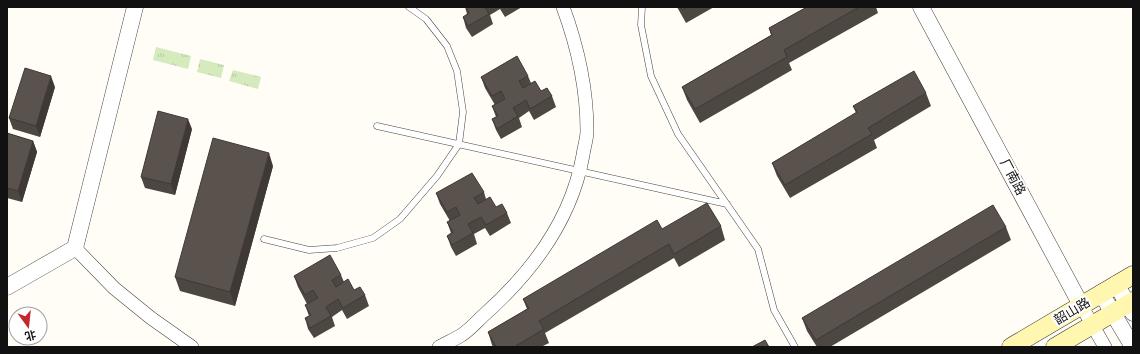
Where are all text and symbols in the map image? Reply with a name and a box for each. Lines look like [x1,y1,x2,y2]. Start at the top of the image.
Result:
street label: 厂南路 [996,156,1030,198]
street label: 韶山路 [1051,294,1093,328]
north arrow [8,306,48,346]
text: 北 [23,327,38,344]

